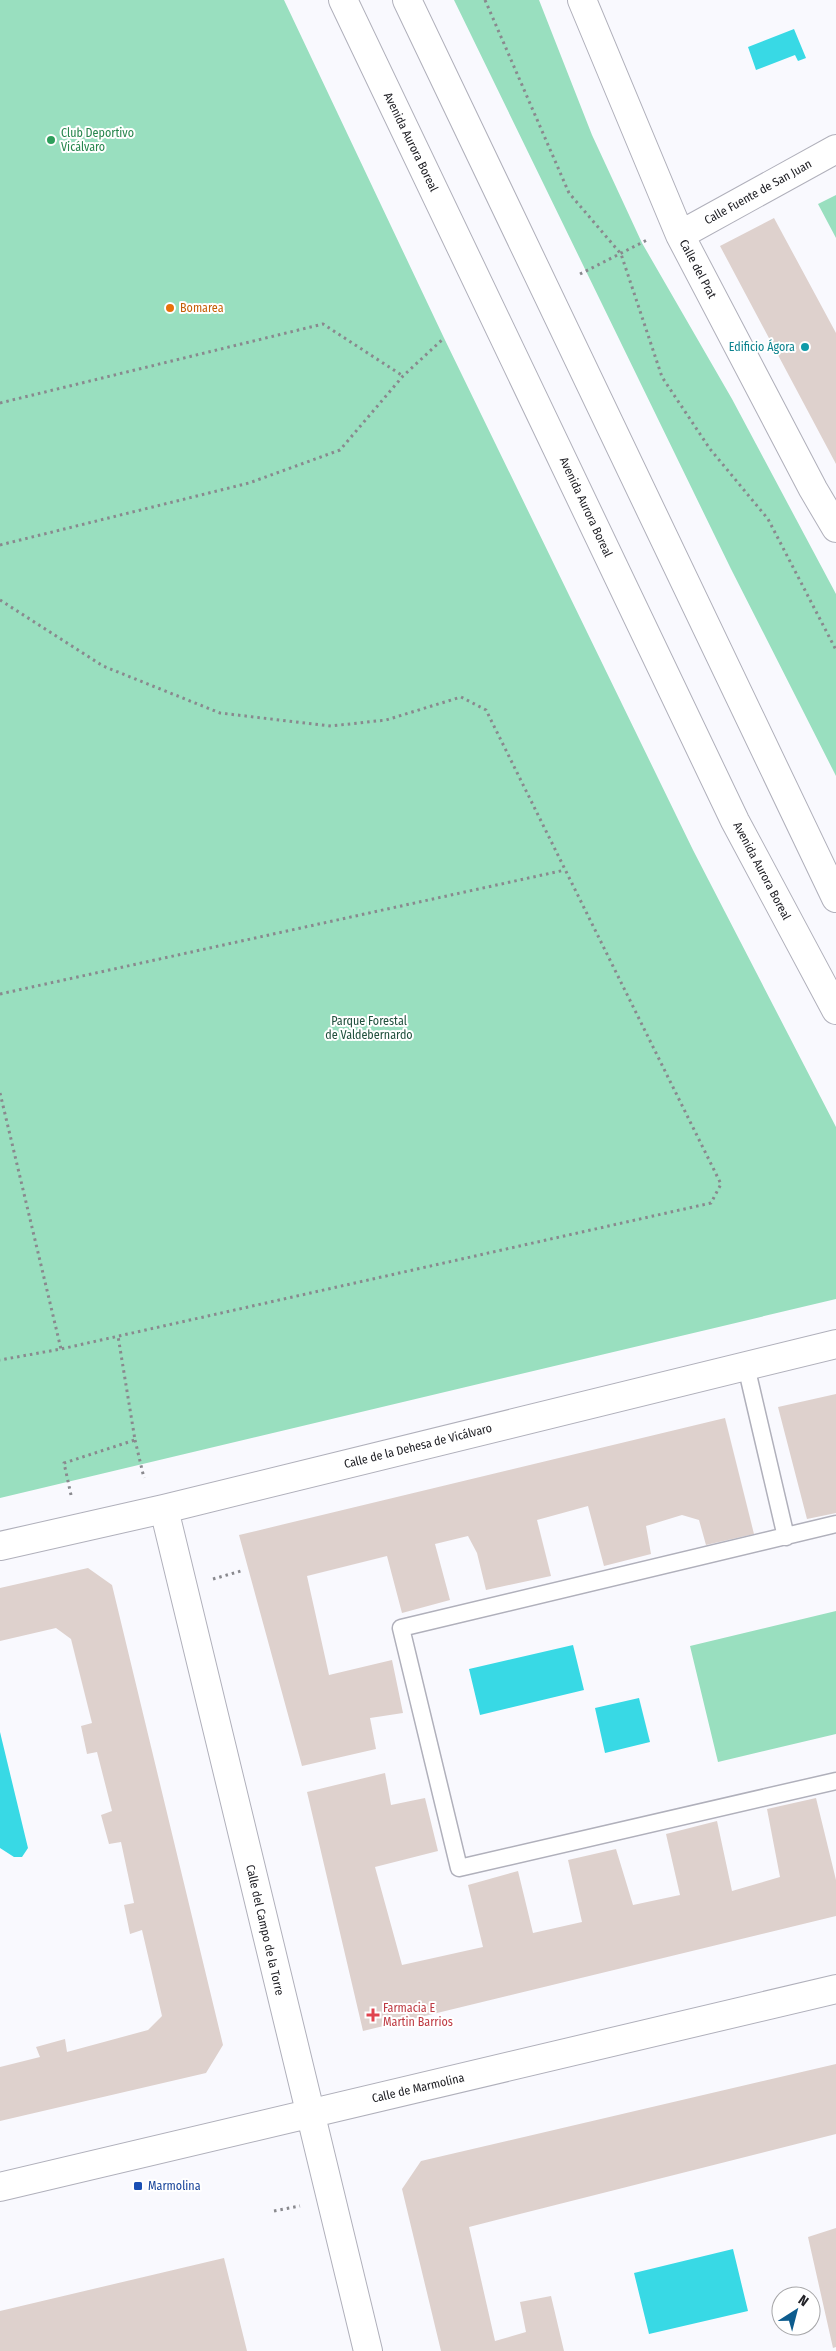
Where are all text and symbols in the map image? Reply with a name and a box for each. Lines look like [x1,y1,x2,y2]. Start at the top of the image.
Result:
street label: Avenida Aurora Boreal [381,90,441,194]
place label: Club Deportivo Vicálvaro [61,126,134,154]
marker: Club Deportivo Vicálvaro [45,134,57,146]
street label: Calle Fuente de San Juan [702,157,814,227]
street label: Calle del Prat [677,237,719,301]
place label: Bomarea [180,301,224,315]
marker: Bomarea [164,302,176,314]
place label: Edificio Ágora [729,339,795,354]
marker: Edificio Ágora [799,341,811,353]
street label: Avenida Aurora Boreal [557,455,615,559]
street label: Avenida Aurora Boreal [730,820,794,922]
park label: Parque Forestal de Valdebernardo [325,1014,413,1042]
street label: Calle de la Dehesa de Vicálvaro [343,1421,493,1471]
street label: Calle del Campo de la Torre [243,1863,287,1997]
place label: Farmacia E Martin Barrios [383,2001,453,2029]
marker: Farmacia E Martin Barrios [367,2009,379,2021]
street label: Calle de Marmolina [370,2071,466,2105]
place label: Marmolina [148,2179,201,2193]
marker: Marmolina [132,2180,144,2192]
north arrow [771,2286,821,2336]
text: N [795,2292,812,2310]

